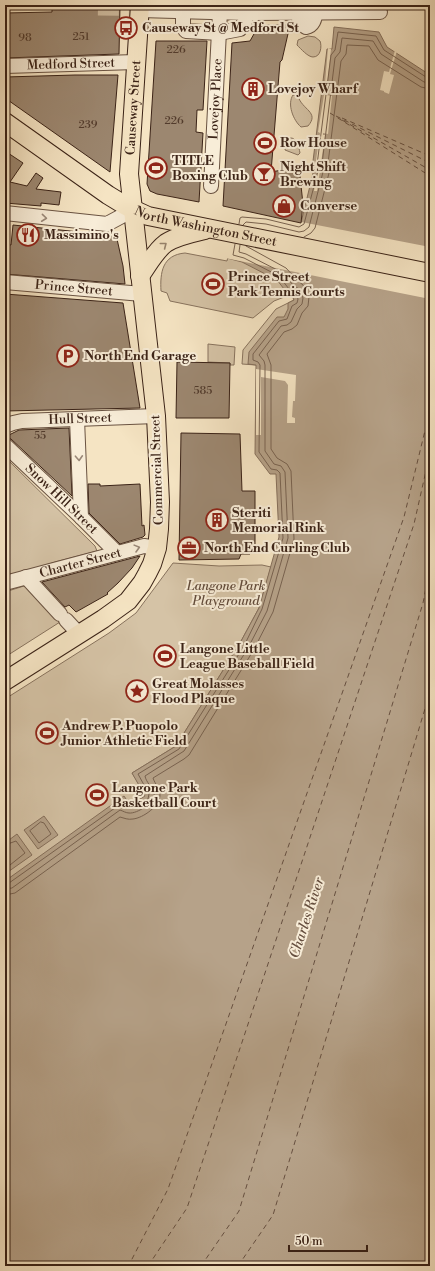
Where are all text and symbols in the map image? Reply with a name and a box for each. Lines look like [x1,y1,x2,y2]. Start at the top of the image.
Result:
bus stop icon: Causeway St @ Medford St [113,15,139,41]
place label: Causeway St @ Medford St [142,20,299,36]
house number: 251 [72,30,90,44]
house number: 98 [18,31,32,45]
house number: 226 [166,43,186,57]
street label: Medford Street [27,55,116,73]
street label: Lovejoy Place [205,58,226,140]
street label: Causeway Street [122,59,144,156]
building icon: Lovejoy Wharf [240,76,266,102]
place label: Lovejoy Wharf [268,81,359,97]
house number: 226 [164,114,184,128]
house number: 239 [78,118,98,132]
sports icon: Row House [252,130,278,156]
place label: Row House [280,135,347,151]
place label: TITLE Boxing Club [172,153,248,184]
sports icon: TITLE Boxing Club [143,155,169,181]
place label: Night Shift Brewing [280,159,346,190]
bar icon: Night Shift Brewing [251,161,277,187]
shop icon: Converse [271,193,297,219]
place label: Converse [300,198,357,214]
street label: North Washington Street [132,203,279,250]
one-way arrow [41,213,47,222]
restaurant icon: Massimino's [15,222,41,248]
place label: Massimino's [44,227,119,243]
one-way arrow [160,243,167,250]
place label: Prince Street Park Tennis Courts [228,269,345,300]
sports icon: Prince Street Park Tennis Courts [200,271,226,297]
street label: Prince Street [34,277,114,299]
parking icon: North End Garage [55,343,81,369]
place label: North End Garage [84,348,196,364]
house number: 585 [194,384,212,398]
street label: Hull Street [48,410,113,428]
street label: Commercial Street [147,414,167,525]
house number: 55 [34,429,46,443]
one-way arrow [75,455,83,461]
street label: Snow Hill Street [22,460,101,537]
place label: Steriti Memorial Rink [232,505,326,536]
building icon: Steriti Memorial Rink [204,507,230,533]
office icon: North End Curling Club [176,535,202,561]
place label: North End Curling Club [204,540,350,556]
street label: Charter Street [38,544,123,581]
one-way arrow [134,544,141,553]
park label: Langone Park Playground [186,578,265,609]
place label: Langone Little League Baseball Field [180,641,315,672]
sports icon: Langone Little League Baseball Field [152,643,178,669]
place label: Great Molasses Flood Plaque [152,676,245,707]
place icon: Great Molasses Flood Plaque [124,678,150,704]
place label: Andrew P. Puopolo Junior Athletic Field [60,718,187,749]
sports icon: Andrew P. Puopolo Junior Athletic Field [34,720,60,746]
place label: Langone Park Basketball Court [112,780,217,811]
sports icon: Langone Park Basketball Court [84,782,110,808]
water label: Charles River [285,874,329,961]
scale bar [289,1227,367,1253]
text: 50 m [295,1234,323,1249]

